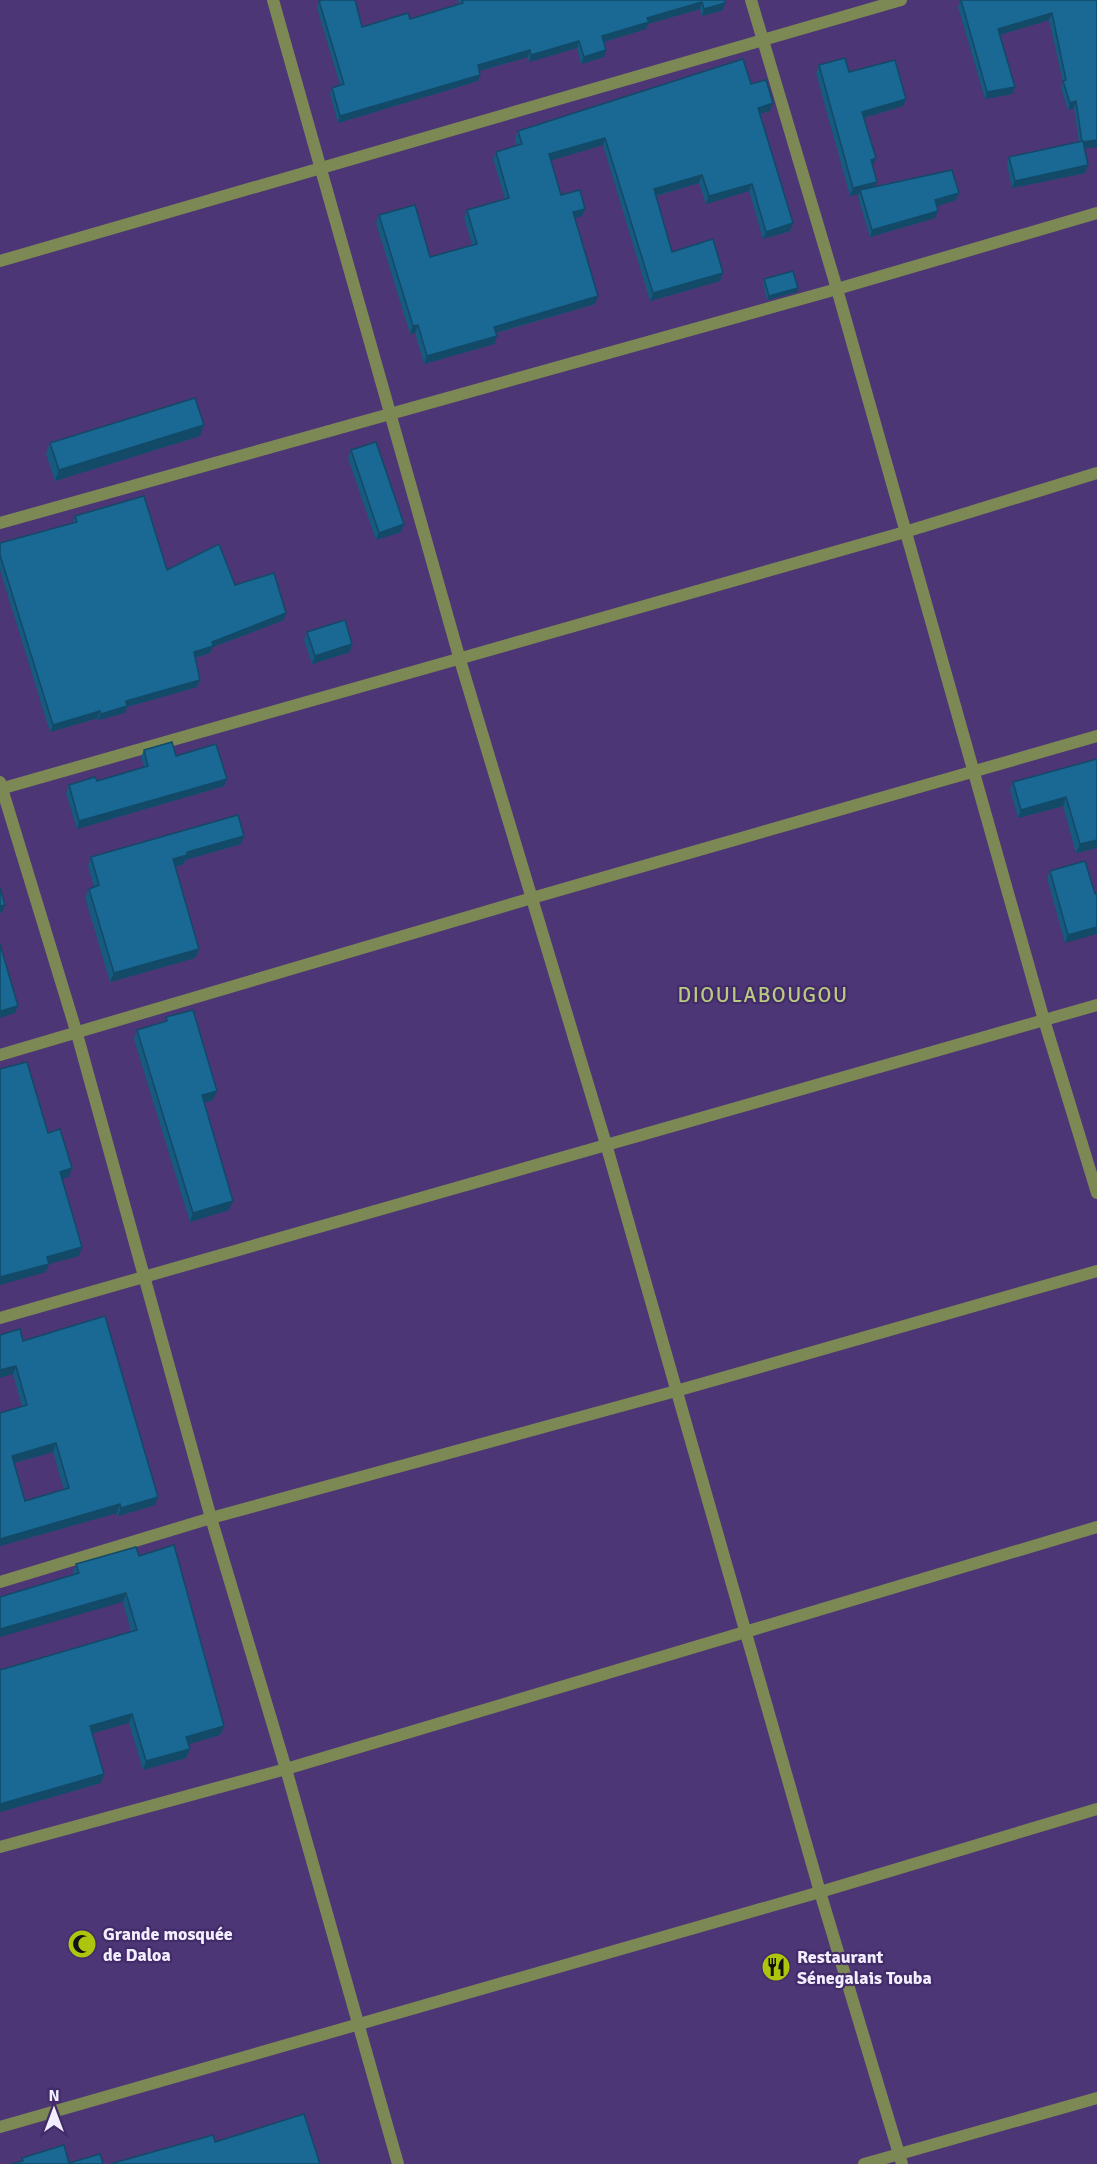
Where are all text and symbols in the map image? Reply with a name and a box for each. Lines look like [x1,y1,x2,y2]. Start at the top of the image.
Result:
district label: DIOULABOUGOU [678,982,848,1008]
place label: Grande mosquée de Daloa [103,1923,233,1966]
mosque icon: Grande mosquée de Daloa [66,1928,98,1960]
place label: Restaurant Sénegalais Touba [797,1946,932,1989]
restaurant icon: Restaurant Sénegalais Touba [760,1951,792,1983]
north arrow [24,2080,84,2140]
text: N [48,2086,60,2106]

